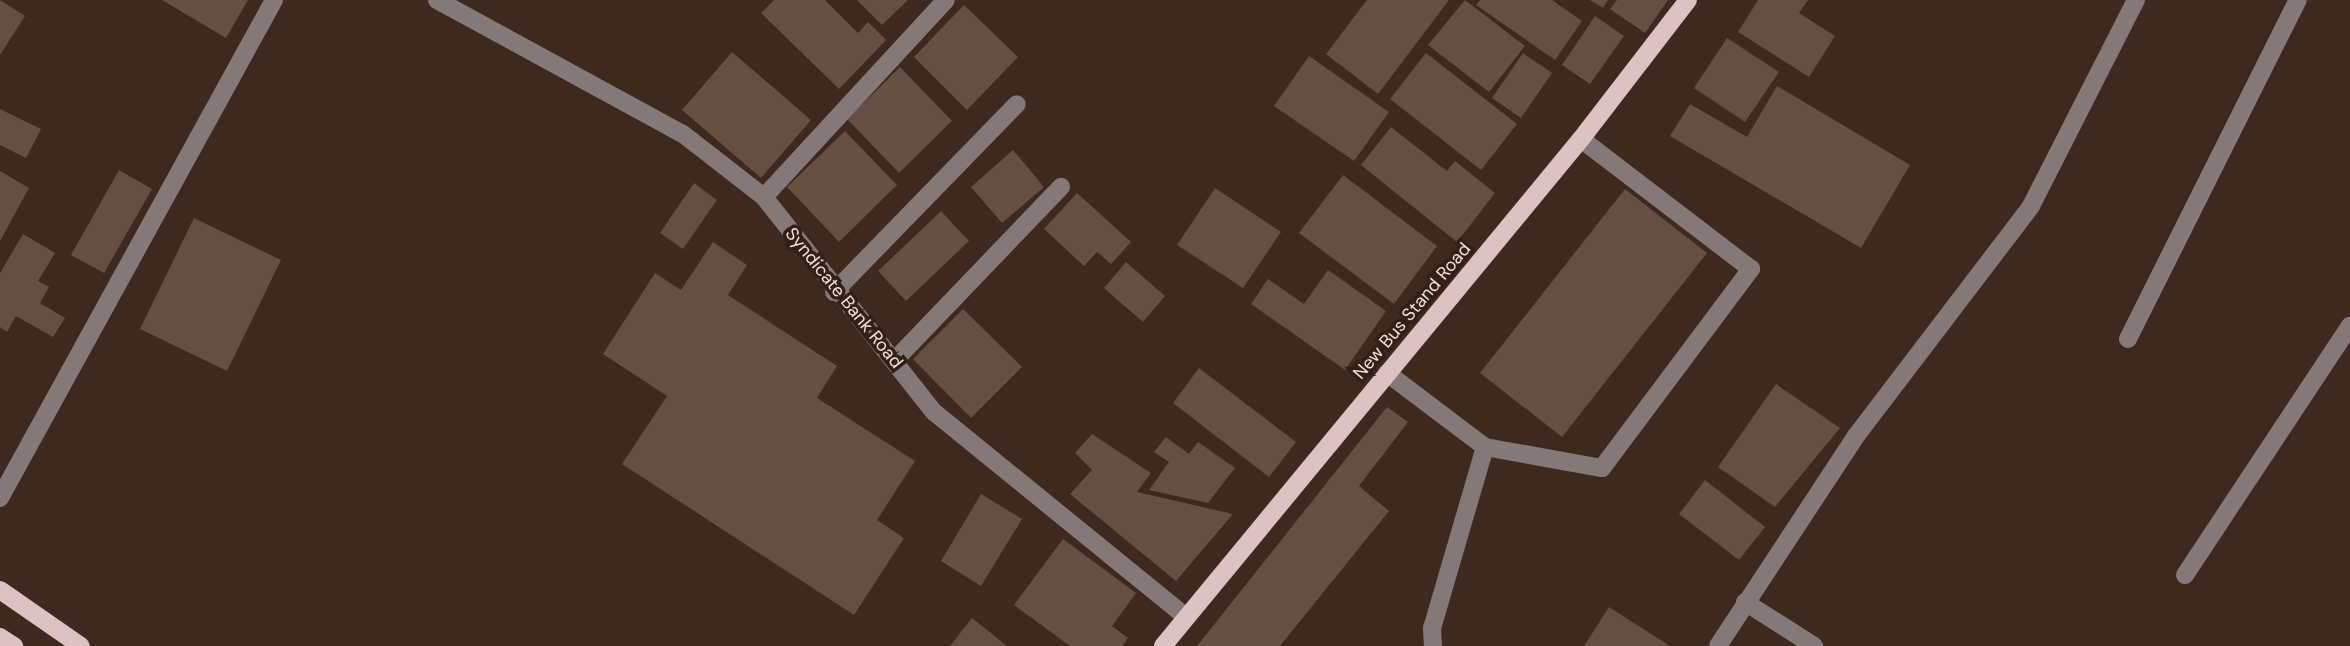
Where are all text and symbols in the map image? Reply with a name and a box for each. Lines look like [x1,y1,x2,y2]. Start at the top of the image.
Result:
street label: Syndicate Bank Road [781,223,907,373]
street label: New Bus Stand Road [1349,238,1475,384]

